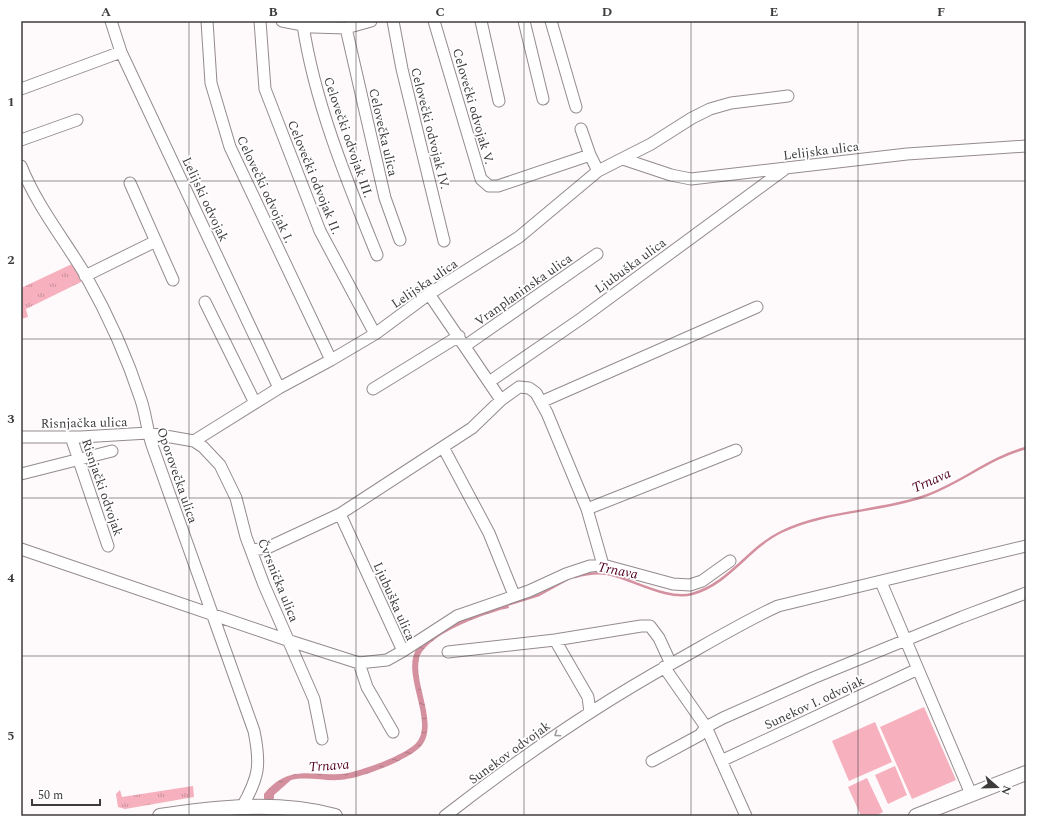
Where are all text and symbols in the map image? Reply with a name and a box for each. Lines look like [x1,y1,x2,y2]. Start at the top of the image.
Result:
text: A [101,2,111,22]
text: B [268,2,278,22]
text: C [435,2,445,22]
text: D [602,2,612,22]
text: E [770,2,779,22]
text: F [937,2,945,22]
street label: Celovečki odvojak V. [447,46,499,167]
street label: Celovečki odvojak IV. [405,65,455,191]
street label: Celovečki odvojak III. [318,74,378,200]
street label: Celovečka ulica [363,86,403,179]
text: 1 [7,92,15,112]
street label: Celovečki odvojak II. [282,117,346,237]
street label: Celovečki odvojak I. [231,132,299,246]
street label: Lelijska ulica [782,136,861,166]
street label: Lelijski odvojak [177,154,234,245]
street label: Ljubuška ulica [591,233,671,299]
street label: Vranplaninska ulica [471,248,577,331]
text: 2 [7,250,15,270]
street label: Lelijska ulica [387,254,462,314]
text: 3 [7,409,15,429]
street label: Risnjačka ulica [40,412,128,434]
street label: Oporovečka ulica [151,425,203,527]
street label: Risnjački odvojak [76,436,128,539]
water label: Trnava [908,463,954,498]
street label: Čvrsnička ulica [252,536,304,626]
water label: Trnava [596,556,640,585]
street label: Ljubuška ulica [368,559,421,645]
text: 4 [7,568,15,588]
street label: Sunekov I. odvojak [761,671,868,735]
street label: Sunekov odvojak [465,716,555,789]
text: 5 [7,726,15,746]
one-way arrow [554,729,561,737]
water label: Trnava [308,754,350,777]
north arrow [977,767,1017,807]
scale bar [32,781,100,807]
text: N [996,783,1015,797]
text: 50 m [38,786,63,805]

